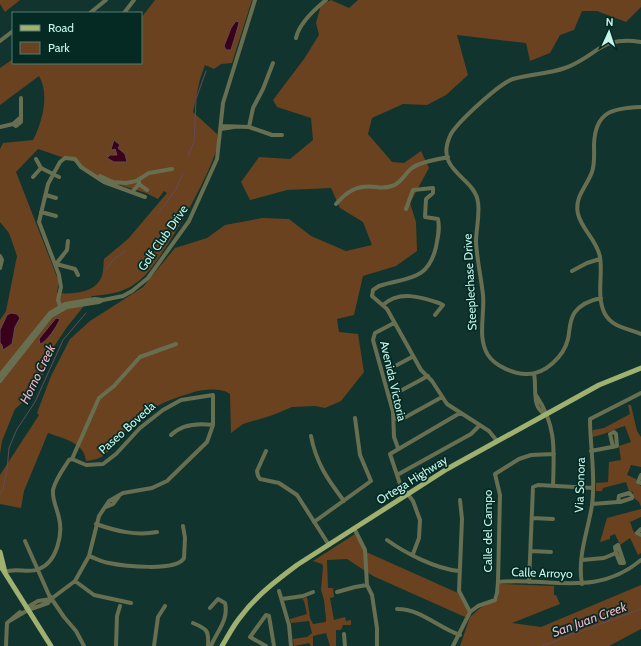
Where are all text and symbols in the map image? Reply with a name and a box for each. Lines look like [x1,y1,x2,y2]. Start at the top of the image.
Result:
legend [12,12,142,64]
north arrow [589,12,629,52]
text: N [605,15,614,29]
text: Road [48,20,74,35]
text: Park [48,40,70,55]
street label: Golf Club Drive [134,202,191,274]
street label: Steeplechase Drive [459,233,480,331]
street label: Avenida Victoria [377,339,410,423]
water label: Horno Creek [16,341,58,406]
street label: Paseo Boveda [95,398,158,457]
street label: Ortega Highway [373,452,450,507]
street label: Via Sonora [571,457,588,513]
street label: Calle del Campo [480,489,495,572]
street label: Calle Arroyo [511,564,573,581]
water label: San Juan Creek [550,598,629,640]

